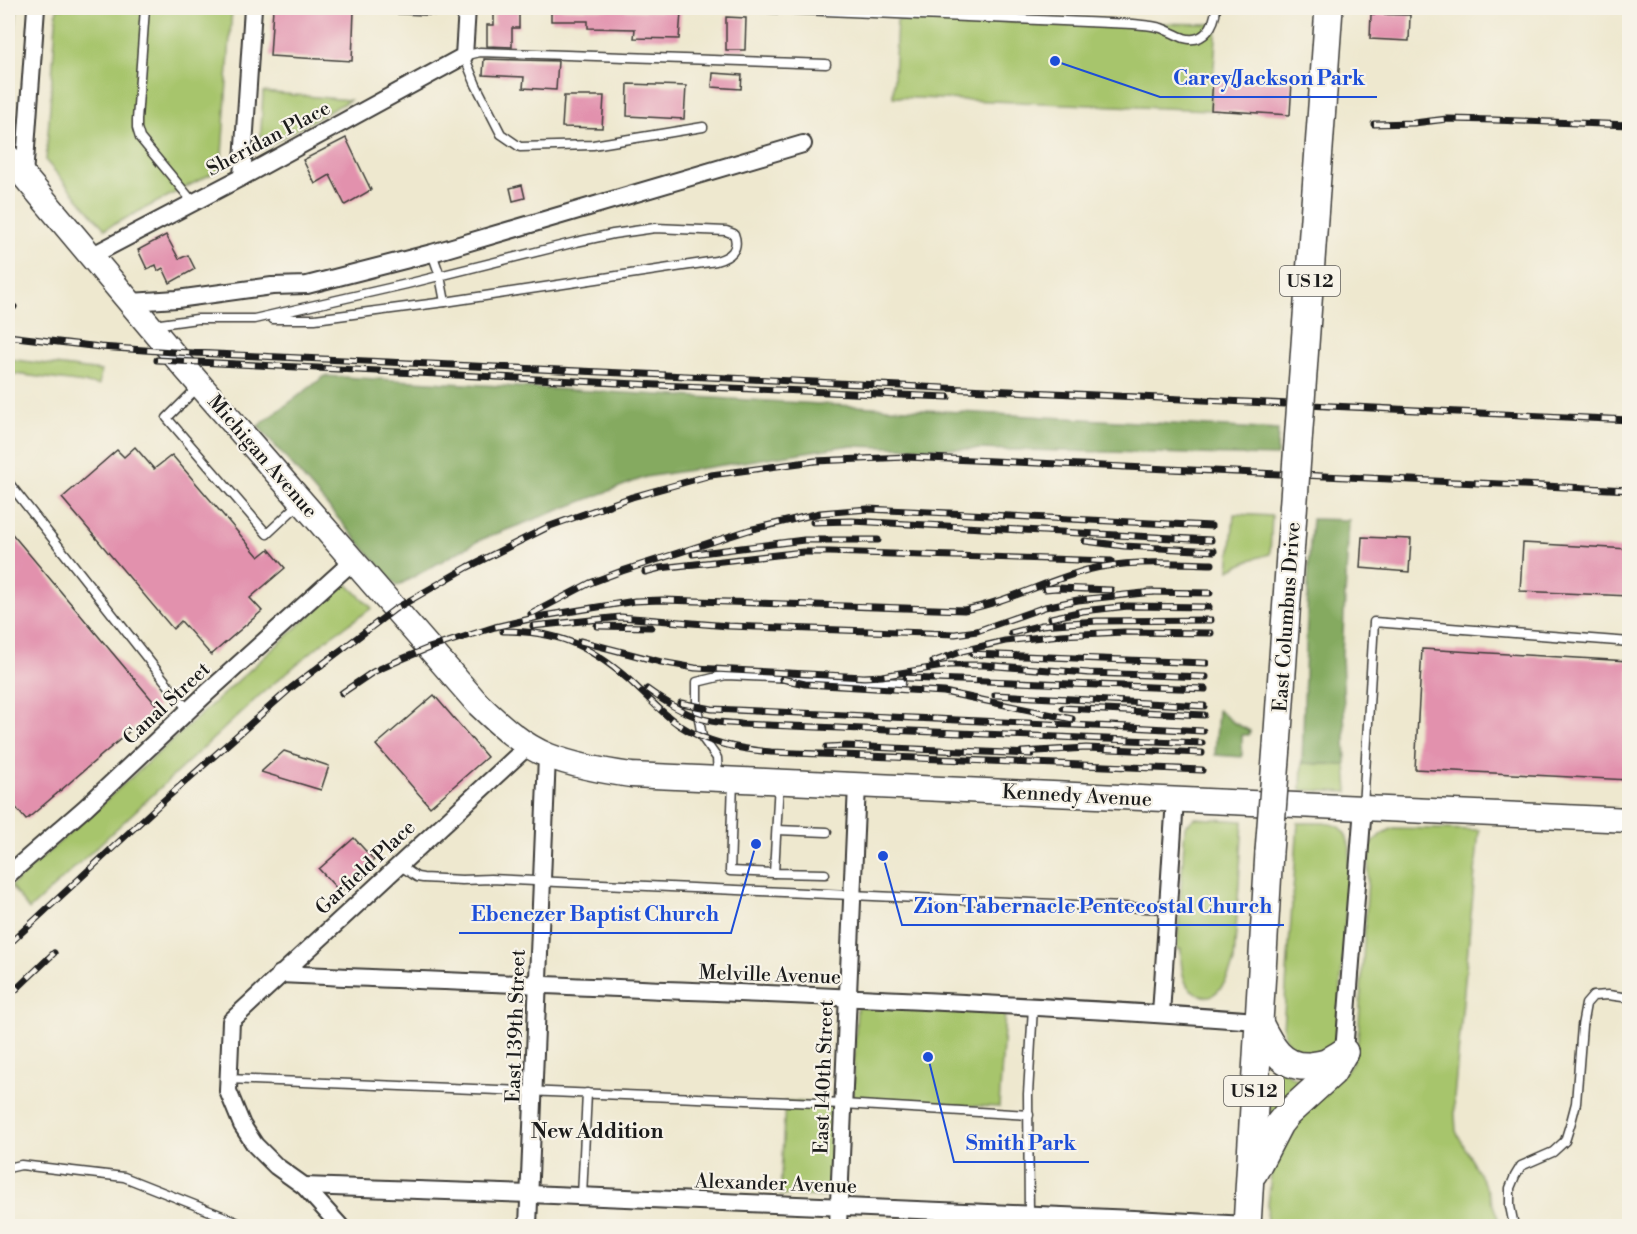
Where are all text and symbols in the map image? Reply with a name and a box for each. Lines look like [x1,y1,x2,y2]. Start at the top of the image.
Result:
callout: Carey/Jackson Park [1160,58,1377,97]
text: Carey/Jackson Park [1173,66,1366,92]
street label: Sheridan Place [203,96,335,182]
road number: US 12 [1280,266,1340,296]
street label: Michigan Avenue [202,390,322,524]
street label: East Columbus Drive [1268,521,1307,713]
street label: Canal Street [118,657,216,751]
street label: Kennedy Avenue [1001,780,1152,813]
street label: Garfield Place [311,815,421,921]
callout: Zion Tabernacle Pentecostal Church [902,886,1284,925]
callout: Ebenezer Baptist Church [459,894,731,933]
text: Zion Tabernacle Pentecostal Church [914,894,1272,920]
text: Ebenezer Baptist Church [471,902,719,928]
street label: East 139th Street [501,949,532,1103]
street label: Melville Avenue [698,961,842,990]
street label: East 140th Street [809,999,840,1155]
road number: US 12 [1224,1076,1284,1106]
district label: New Addition [531,1119,663,1145]
callout: Smith Park [954,1123,1089,1162]
text: Smith Park [966,1131,1077,1157]
street label: Alexander Avenue [693,1169,858,1200]

